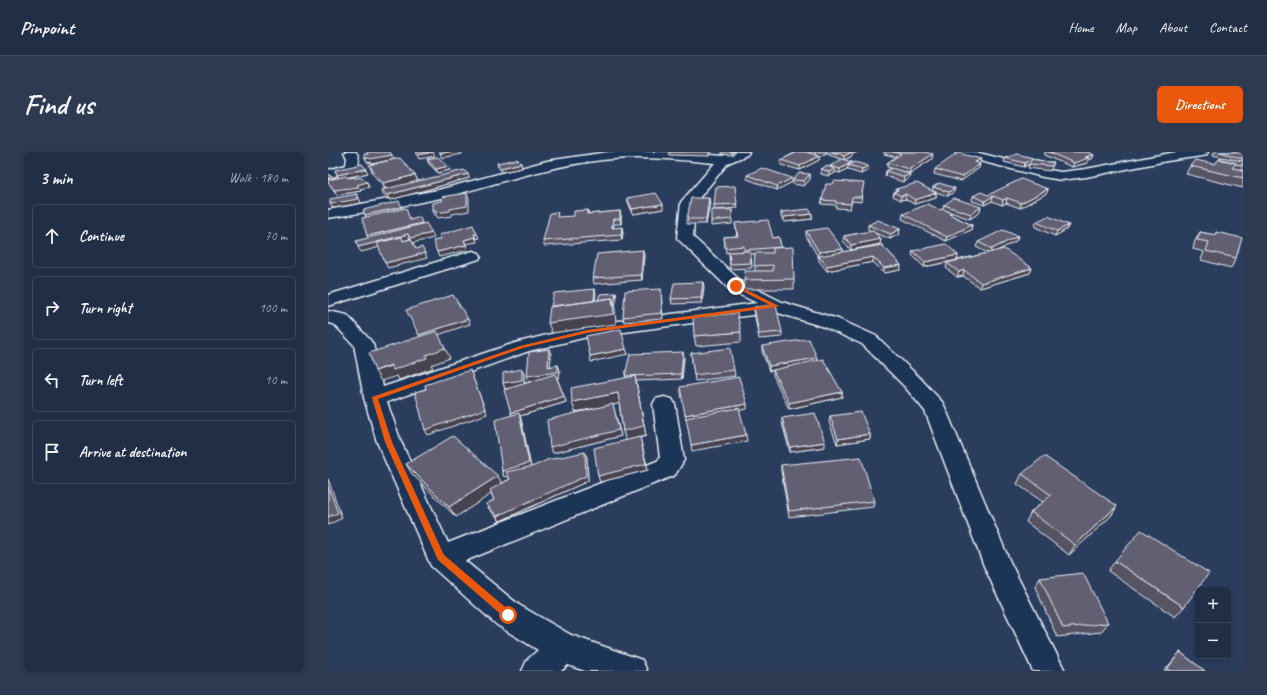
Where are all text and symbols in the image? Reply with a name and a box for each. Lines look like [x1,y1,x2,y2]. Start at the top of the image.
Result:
text: Pinpoint [20,16,74,40]
text: Home [1068,19,1094,36]
text: Map [1116,19,1137,36]
text: About [1159,19,1187,36]
text: Contact [1209,19,1247,36]
button: Directions [1157,86,1243,123]
text: Find us [24,87,94,122]
text: 3 min [40,168,73,189]
text: Walk · 180 m [229,170,288,186]
icon: ahead [41,225,63,247]
text: Continue [79,227,124,246]
text: 70 m [265,228,287,244]
route end [727,277,745,295]
icon: right [41,297,63,319]
text: Turn right [79,299,132,318]
text: 100 m [259,300,287,316]
icon: left [41,369,63,391]
text: Turn left [79,371,122,390]
text: 10 m [265,372,287,388]
icon: arrive [41,441,63,463]
text: Arrive at destination [79,443,186,462]
map controls [1195,587,1231,659]
button: + [1195,587,1231,623]
route start [499,606,517,624]
button: − [1195,623,1231,659]

